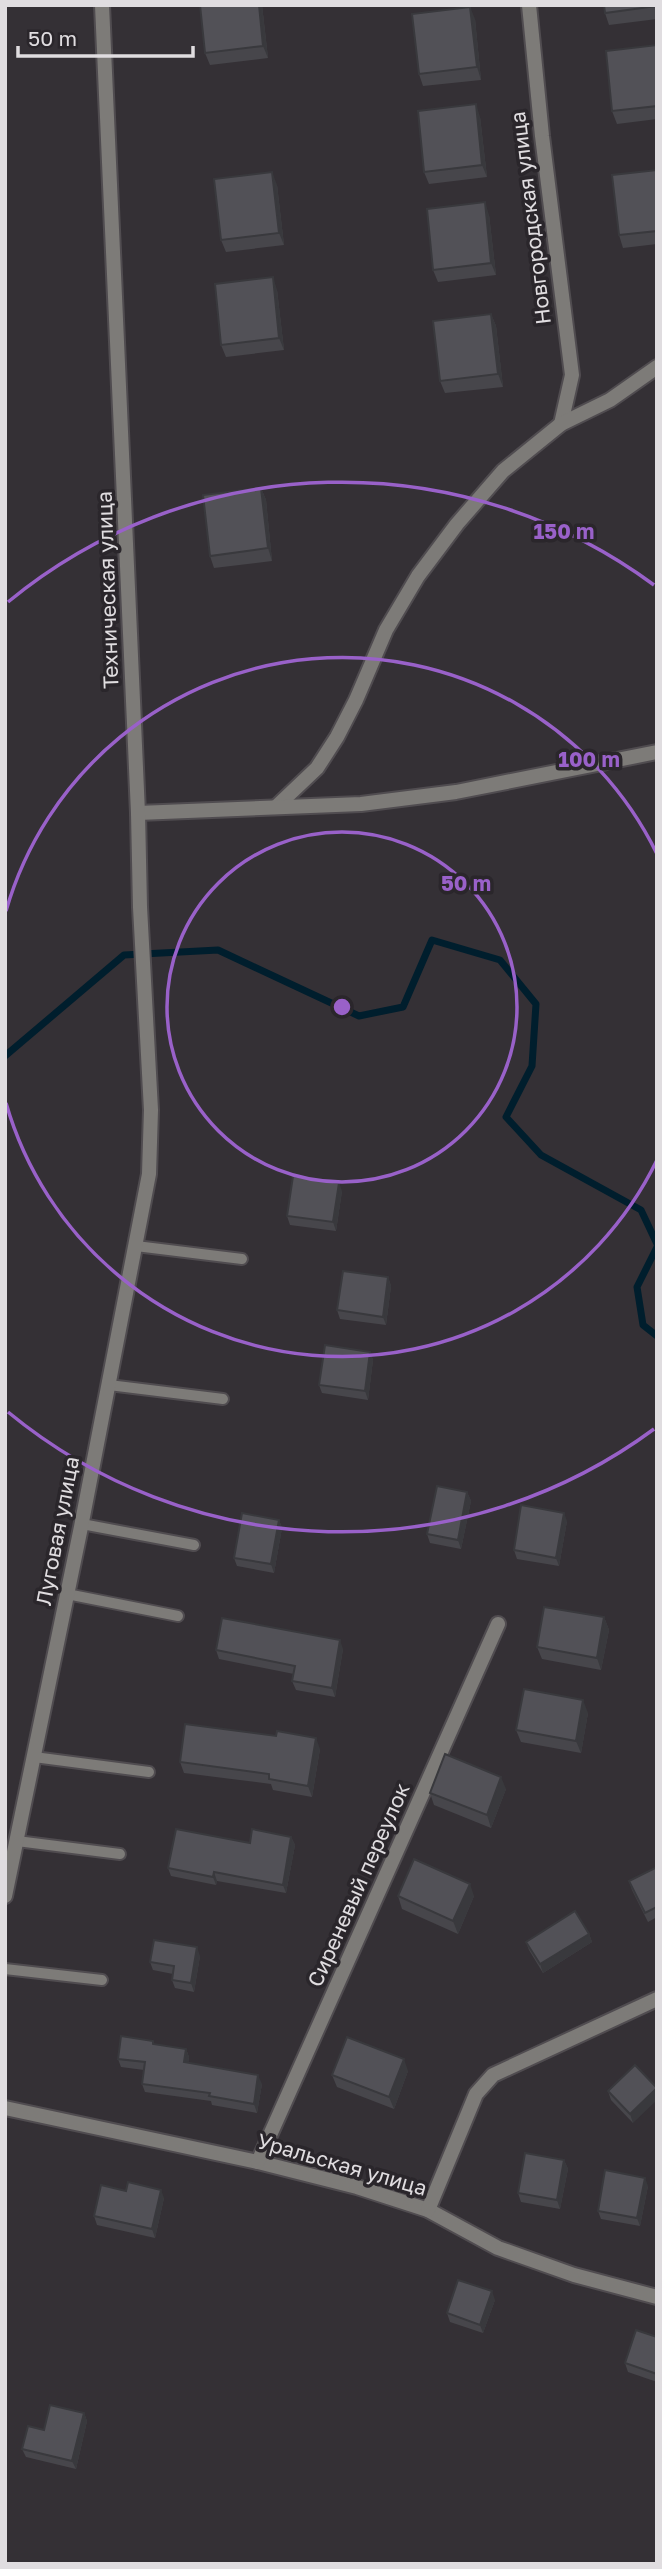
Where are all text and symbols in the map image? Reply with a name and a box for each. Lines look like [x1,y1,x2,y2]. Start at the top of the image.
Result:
scale bar [18,14,192,58]
text: 50 m [28,25,77,51]
street label: Новгородская улица [504,110,556,326]
street label: Техническая улица [91,491,123,689]
text: 150 m [534,518,594,544]
text: 100 m [558,746,620,772]
text: 50 m [441,870,491,896]
centre of rings [330,995,354,1019]
street label: Луговая улица [30,1454,84,1608]
street label: Сиреневый переулок [301,1779,415,1990]
street label: Уральская улица [254,2127,430,2201]

